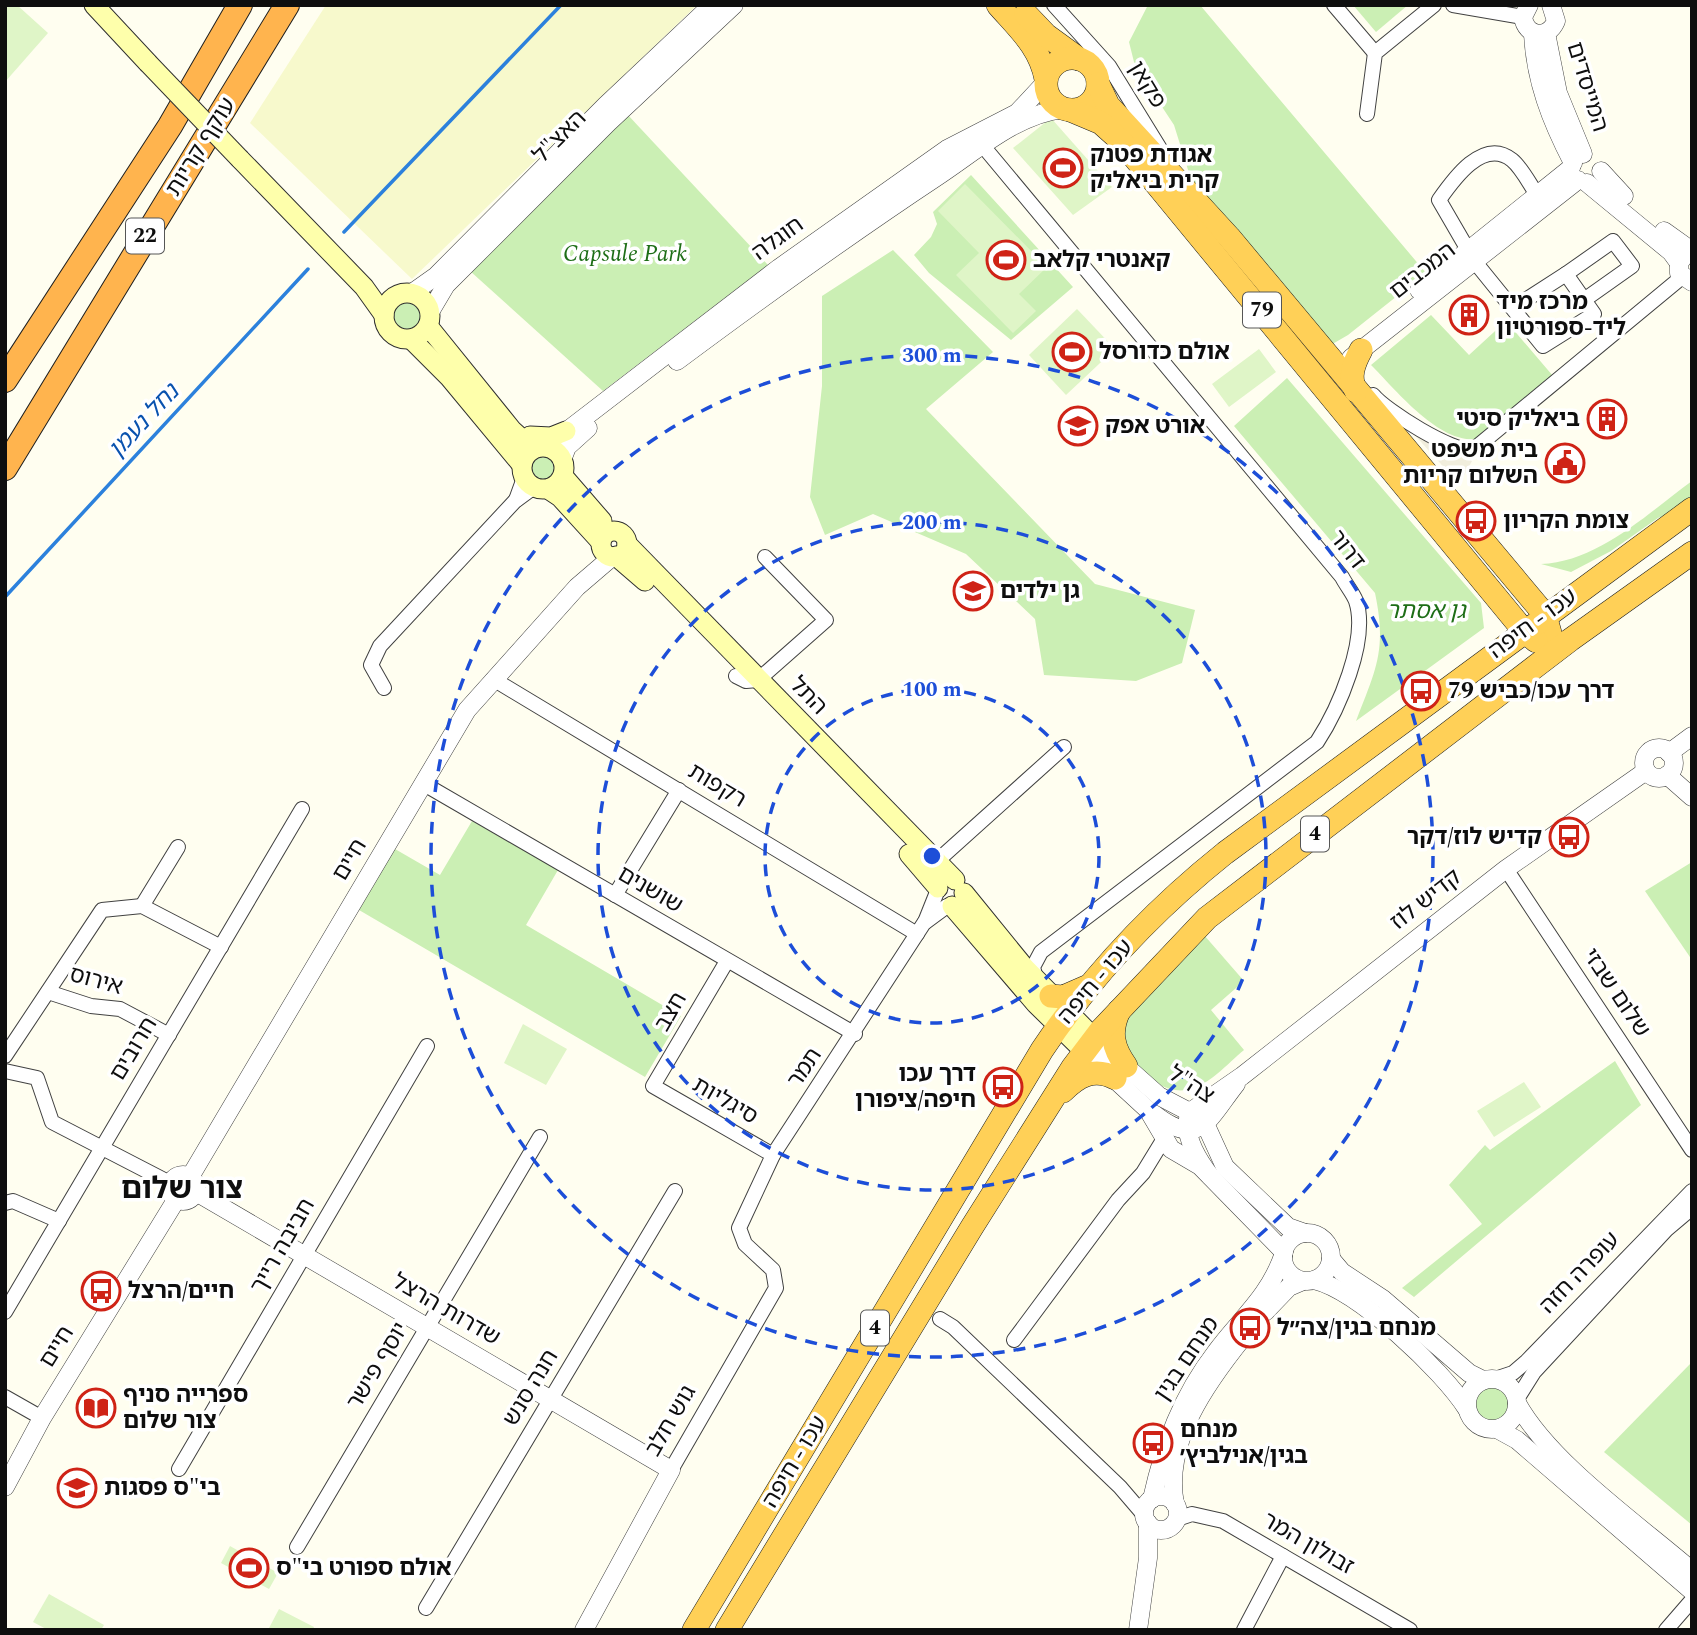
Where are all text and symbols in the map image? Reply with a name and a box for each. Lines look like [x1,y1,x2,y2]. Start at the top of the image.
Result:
street label: המייסדים [1557,38,1617,136]
street label: פקאן [1119,54,1175,116]
street label: עוקף קריות [157,91,245,203]
street label: האצ"ל [525,102,595,172]
place label: אגודת פטנק קרית ביאליק [1090,138,1219,199]
sports icon: אגודת פטנק קרית ביאליק [1042,147,1084,189]
street label: חוגלה [745,208,811,270]
road number: 22 [126,218,164,254]
street label: המכבים [1382,234,1464,308]
park label: Capsule Park [563,237,687,272]
sports icon: קאנטרי קלאב [985,239,1027,281]
place label: קאנטרי קלאב [1033,243,1171,278]
place label: מרכז מיד ליד-ספורטיון [1496,285,1626,346]
road number: 79 [1243,292,1281,328]
building icon: מרכז מיד ליד-ספורטיון [1448,294,1490,336]
sports icon: אולם כדורסל [1051,331,1093,373]
place label: אולם כדורסל [1099,335,1230,370]
text: 300 m [902,340,962,372]
water label: נחל נעמן [100,374,189,466]
building icon: ביאליק סיטי [1586,398,1628,440]
place label: ביאליק סיטי [1456,402,1580,437]
school or university icon: אורט אפק [1057,405,1099,447]
place label: אורט אפק [1105,409,1205,444]
place label: בית משפט השלום קריות [1403,433,1538,494]
public building icon: בית משפט השלום קריות [1544,442,1586,484]
bus stop icon: צומת הקריון [1455,500,1497,542]
place label: צומת הקריון [1503,504,1629,539]
text: 200 m [902,507,962,539]
street label: דרור [1320,523,1374,577]
school or university icon: גן ילדים [952,570,994,612]
place label: גן ילדים [1000,574,1080,609]
street label: עכו - חיפה [1481,580,1585,668]
park label: גן אסתר [1387,594,1467,629]
street label: התל [781,669,835,723]
bus stop icon: דרך עכו/כביש 79 [1400,670,1442,712]
text: 100 m [902,674,962,706]
place label: דרך עכו/כביש 79 [1448,674,1614,709]
street label: רקפות [681,755,753,817]
road number: 4 [1301,816,1329,852]
bus stop icon: קדיש לוז/דקר [1548,816,1590,858]
place label: קדיש לוז/דקר [1407,820,1542,855]
street label: חיים [324,832,376,888]
centre of rings [920,844,944,868]
street label: שושנים [611,857,689,923]
street label: קדיש לוז [1383,861,1469,939]
street label: עכו - חיפה [1050,932,1142,1032]
street label: שלום שבזי [1573,941,1659,1045]
street label: אירוס [65,957,127,1005]
street label: חצב [646,986,696,1038]
street label: חרובים [101,1010,167,1088]
street label: תמר [779,1041,831,1095]
place label: דרך עכו חיפה/ציפורן [855,1057,976,1118]
street label: צה"ל [1161,1057,1221,1113]
bus stop icon: דרך עכו חיפה/ציפורן [982,1066,1024,1108]
street label: סיגליות [685,1068,765,1134]
district label: צור שלום [121,1166,243,1212]
street label: חביבה רייך [242,1192,324,1300]
street label: עופרה חזה [1532,1224,1628,1322]
street label: שדרות הרצל [385,1265,507,1355]
bus stop icon: חיים/הרצל [80,1270,122,1312]
place label: חיים/הרצל [128,1274,234,1309]
bus stop icon: מנחם בגין/צה״ל [1229,1307,1271,1349]
street label: מנחם בגין [1146,1309,1228,1409]
road number: 4 [861,1310,889,1346]
place label: מנחם בגין/צה״ל [1277,1311,1436,1346]
street label: יוסף פישר [338,1315,418,1417]
street label: חיים [31,1319,83,1375]
street label: חנה סנש [494,1343,568,1433]
place label: ספרייה סניף צור שלום [123,1378,248,1439]
street label: גוש חלב [636,1378,706,1463]
library icon: ספרייה סניף צור שלום [75,1387,117,1429]
street label: עכו - חיפה [754,1409,836,1515]
place label: מנחם בגין/אנילביץ׳ [1180,1413,1308,1474]
bus stop icon: מנחם בגין/אנילביץ׳ [1132,1422,1174,1464]
school or university icon: בי"ס פסגות [56,1467,98,1509]
place label: בי"ס פסגות [104,1471,221,1506]
street label: זבולון המר [1255,1504,1361,1584]
sports icon: אולם ספורט בי"ס [228,1547,270,1589]
place label: אולם ספורט בי"ס [276,1551,451,1586]

